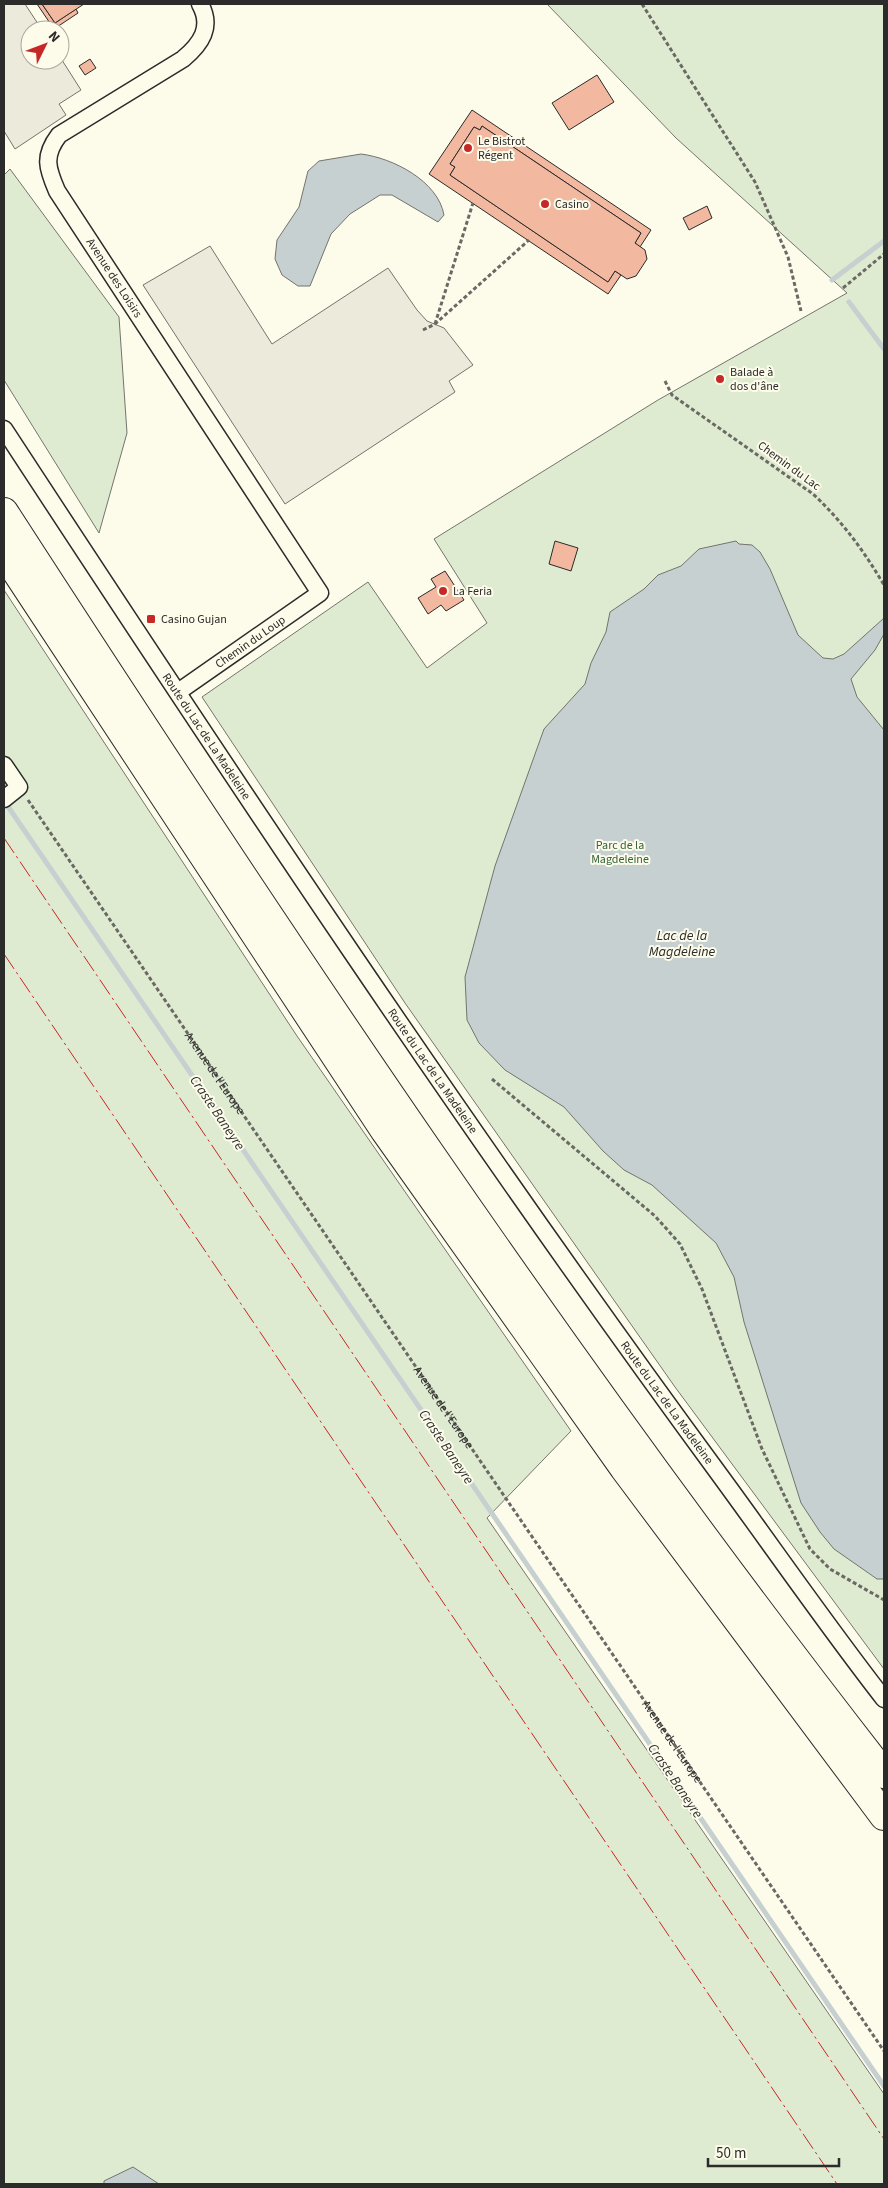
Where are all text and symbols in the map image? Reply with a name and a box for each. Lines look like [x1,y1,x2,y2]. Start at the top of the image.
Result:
north arrow [20,20,70,70]
text: N [43,27,64,47]
place label: Le Bistrot Régent [478,133,525,164]
marker: Le Bistrot Régent [462,142,474,154]
place label: Casino [555,196,589,213]
marker: Casino [539,198,551,210]
street label: Avenue des Loisirs [82,235,146,321]
place label: Balade à dos d'âne [730,364,779,395]
marker: Balade à dos d'âne [714,373,726,385]
street label: Chemin du Lac [754,437,824,495]
place label: La Feria [453,583,492,600]
marker: La Feria [437,585,449,597]
place label: Casino Gujan [161,611,227,628]
street label: Chemin du Loup [212,611,289,672]
marker: Casino Gujan [145,613,157,625]
street label: Route du Lac de La Madeleine [158,670,255,803]
park label: Parc de la Magdeleine [591,837,649,868]
water label: Lac de la Magdeleine [649,926,716,962]
street label: Route du Lac de La Madeleine [384,1005,482,1137]
street label: Avenue de l'Europe [181,1029,249,1118]
water label: Craste Baneyre [185,1072,250,1155]
street label: Route du Lac de La Madeleine [616,1337,718,1468]
street label: Avenue de l'Europe [409,1363,478,1452]
water label: Craste Baneyre [414,1406,479,1489]
street label: Avenue de l'Europe [638,1697,707,1786]
water label: Craste Baneyre [643,1740,708,1823]
scale bar [708,2136,839,2168]
text: 50 m [716,2143,746,2164]

